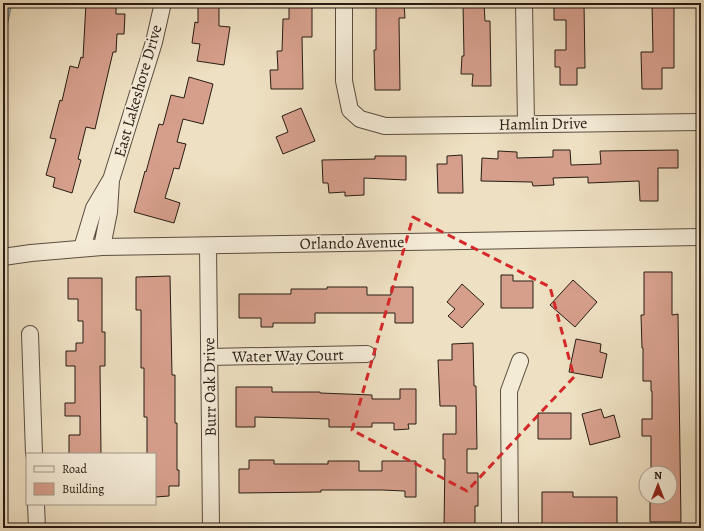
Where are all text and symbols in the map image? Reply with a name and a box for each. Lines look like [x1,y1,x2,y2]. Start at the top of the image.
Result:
street label: East Lakeshore Drive [109,22,167,160]
street label: Hamlin Drive [498,112,588,136]
street label: Orlando Avenue [299,231,405,255]
street label: Burr Oak Drive [198,337,222,437]
street label: Water Way Court [231,344,344,368]
legend [26,453,156,505]
text: Road [62,461,88,477]
north arrow [638,465,678,505]
text: N [654,468,662,483]
text: Building [62,481,104,497]

